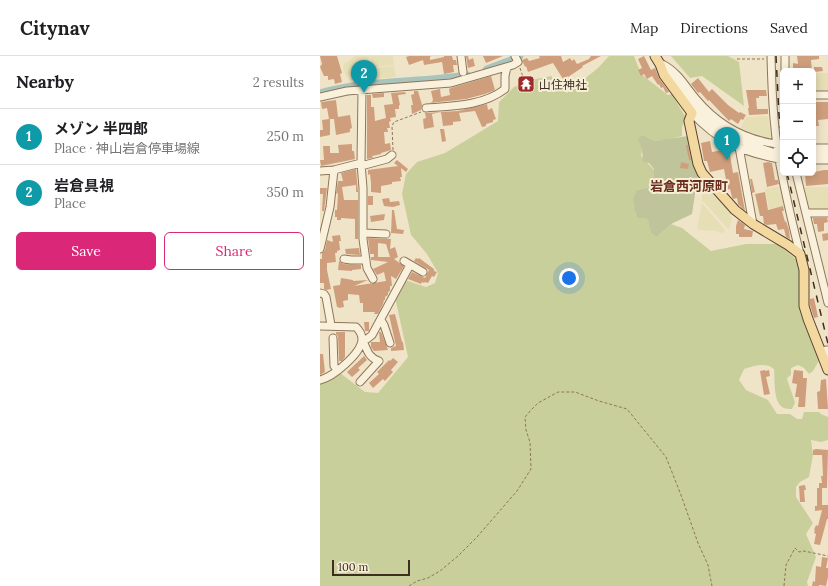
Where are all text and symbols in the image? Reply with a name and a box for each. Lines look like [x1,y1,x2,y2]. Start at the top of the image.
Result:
text: Citynav [20,16,90,40]
text: Map [630,19,658,37]
text: Directions [680,19,748,37]
text: Saved [770,19,808,37]
pin: 2 [351,60,377,93]
map controls [780,68,816,176]
button: + [780,68,816,104]
text: Nearby [16,71,74,93]
text: 2 results [253,74,304,91]
temple icon: 山住神社 [516,74,536,94]
place label: 山住神社 [539,77,587,92]
button: − [780,104,816,140]
text: メゾン 半四郎 [54,119,148,138]
pin: 1 [714,127,740,160]
text: 1 [26,128,32,145]
text: 250 m [267,128,304,145]
text: Place · 神山岩倉停車場線 [54,140,200,157]
button: locate [780,140,816,176]
text: 岩倉具視 [54,176,114,195]
district label: 岩倉西河原町 [650,178,728,195]
text: 2 [26,184,32,201]
text: 350 m [267,184,304,201]
text: Place [54,195,86,212]
button: Save [16,232,156,270]
button: Share [164,232,304,270]
your location [559,268,579,288]
scale bar [332,558,410,577]
text: 100 m [338,560,368,574]

